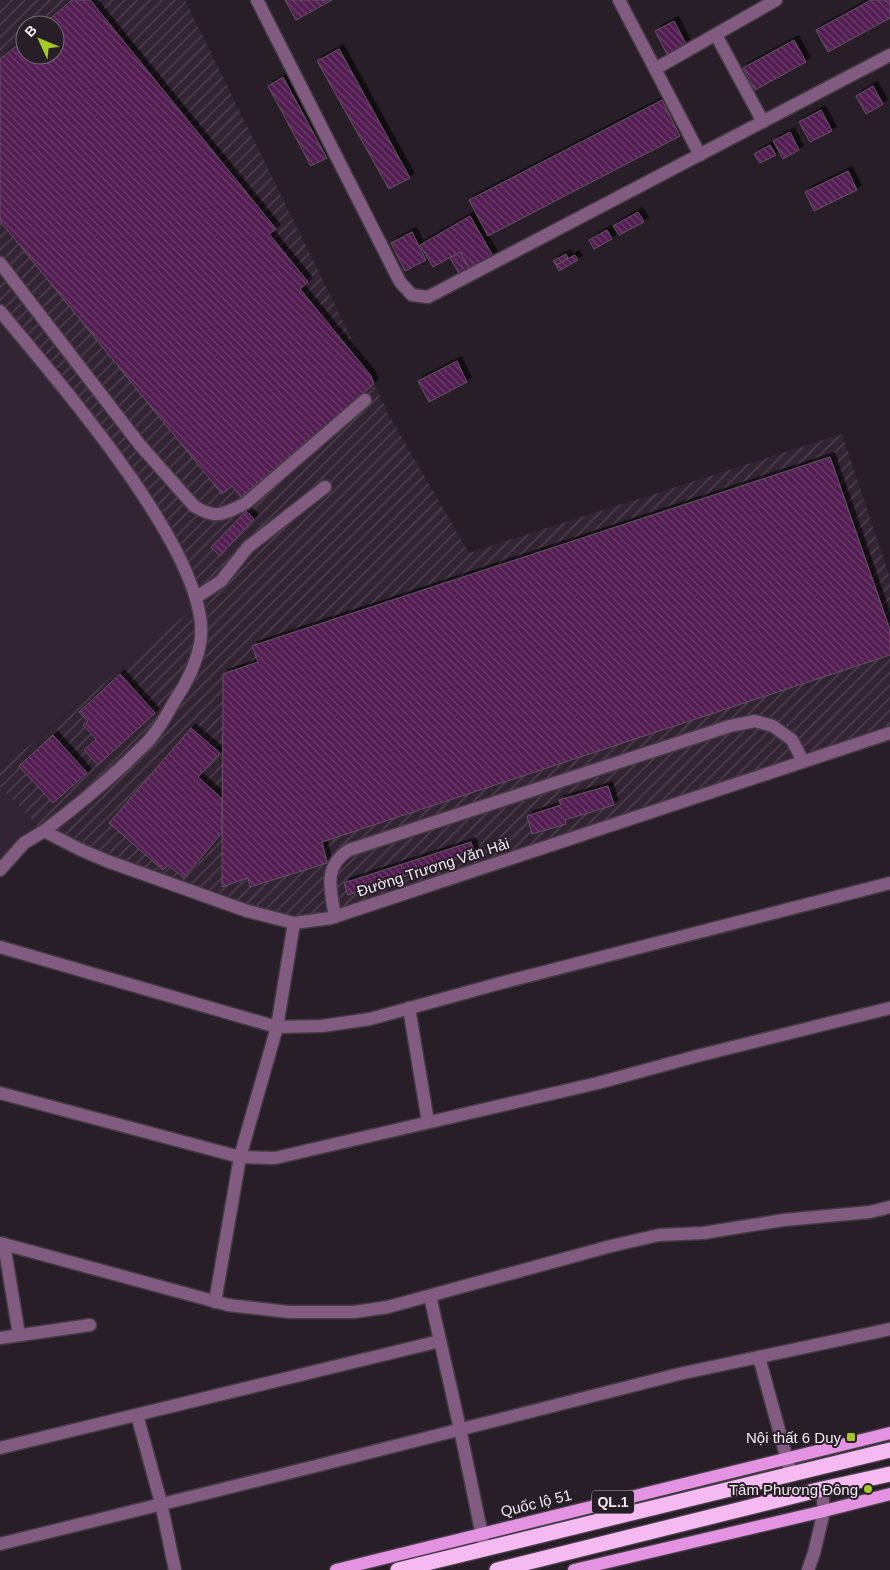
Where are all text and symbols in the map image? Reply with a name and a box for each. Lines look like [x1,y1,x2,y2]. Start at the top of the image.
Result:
north arrow [15,15,65,65]
text: B [21,22,40,40]
street label: Đường Trương Văn Hải [355,834,511,900]
place label: Nội thất 6 Duy [746,1429,841,1446]
marker: Nội thất 6 Duy [845,1431,857,1443]
place label: Tâm Phương Đông [729,1481,858,1498]
marker: Tâm Phương Đông [862,1483,874,1495]
street label: Quốc lộ 51 [499,1486,573,1520]
road number: QL.1 [592,1490,634,1514]

